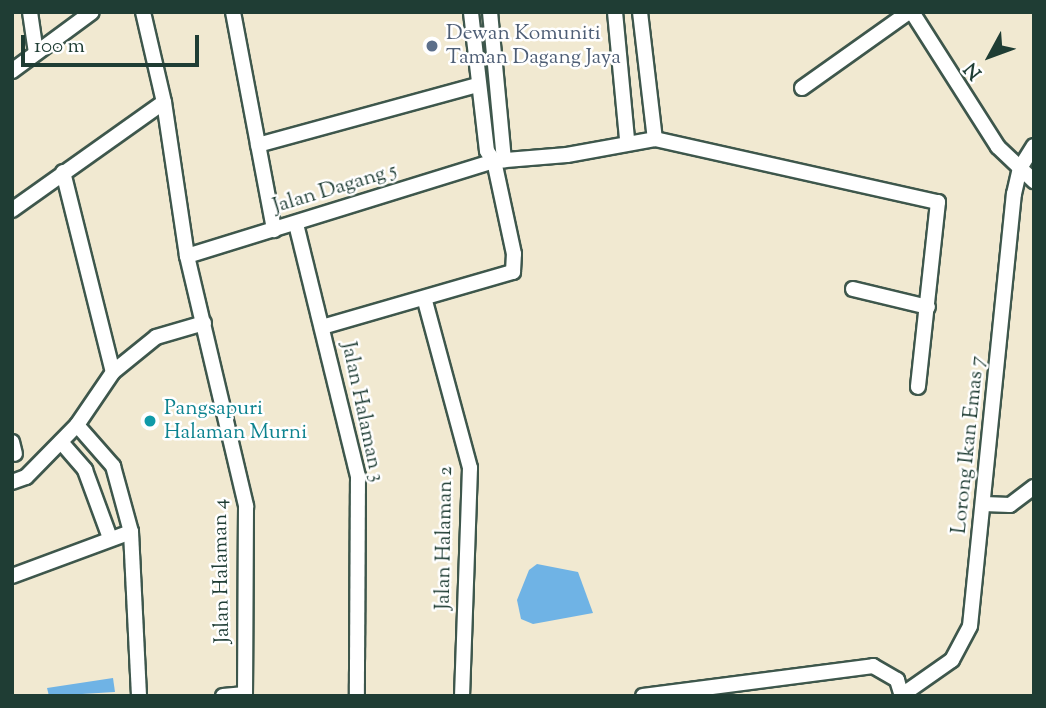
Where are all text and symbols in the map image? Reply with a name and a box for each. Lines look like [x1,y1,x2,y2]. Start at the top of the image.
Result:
scale bar [24,21,203,65]
place label: Dewan Komuniti Taman Dagang Jaya [446,21,621,71]
north arrow [955,21,1025,91]
text: 100 m [34,32,85,62]
marker: Dewan Komuniti Taman Dagang Jaya [424,38,440,54]
text: N [959,56,989,85]
street label: Jalan Dagang 5 [270,158,400,220]
street label: Jalan Halaman 3 [335,340,389,484]
street label: Lorong Ikan Emas 7 [947,355,991,535]
place label: Pangsapuri Halaman Murni [164,396,307,446]
marker: Pangsapuri Halaman Murni [142,413,158,429]
street label: Jalan Halaman 2 [431,466,459,610]
street label: Jalan Halaman 4 [208,499,236,643]

